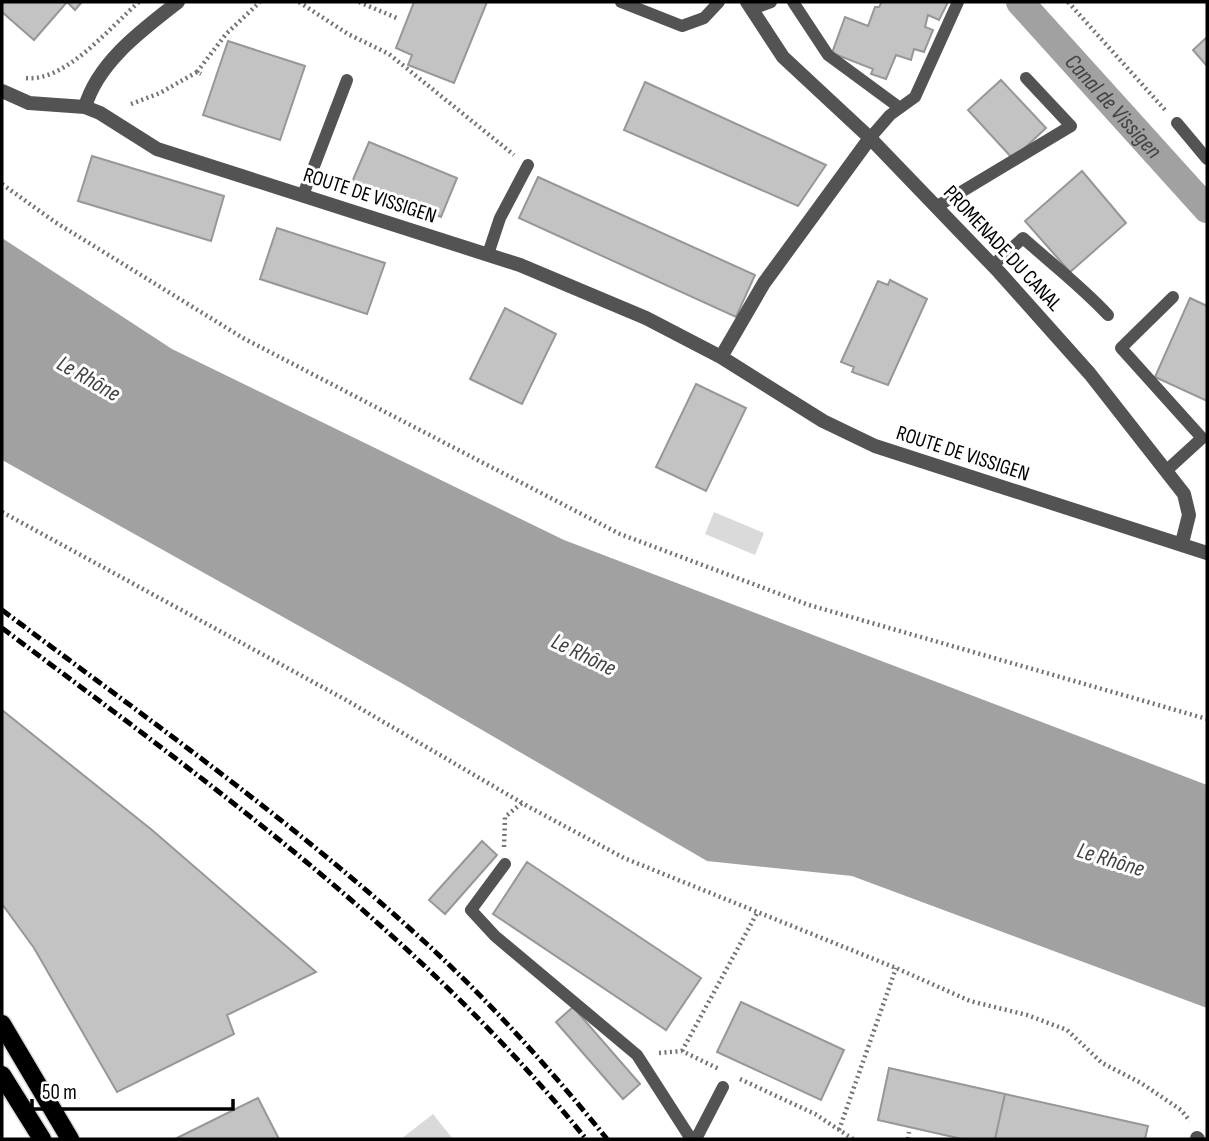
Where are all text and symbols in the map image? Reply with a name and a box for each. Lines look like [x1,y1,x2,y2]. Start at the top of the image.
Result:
water label: Canal de Vissigen [1059,48,1168,165]
street label: ROUTE DE VISSIGEN [300,162,440,229]
street label: PROMENADE DU CANAL [938,180,1067,317]
water label: Le Rhône [52,350,125,408]
street label: ROUTE DE VISSIGEN [893,420,1033,487]
water label: Le Rhône [547,627,621,683]
water label: Le Rhône [1074,837,1148,883]
scale bar [32,1068,233,1112]
text: 50 m [42,1080,77,1105]

